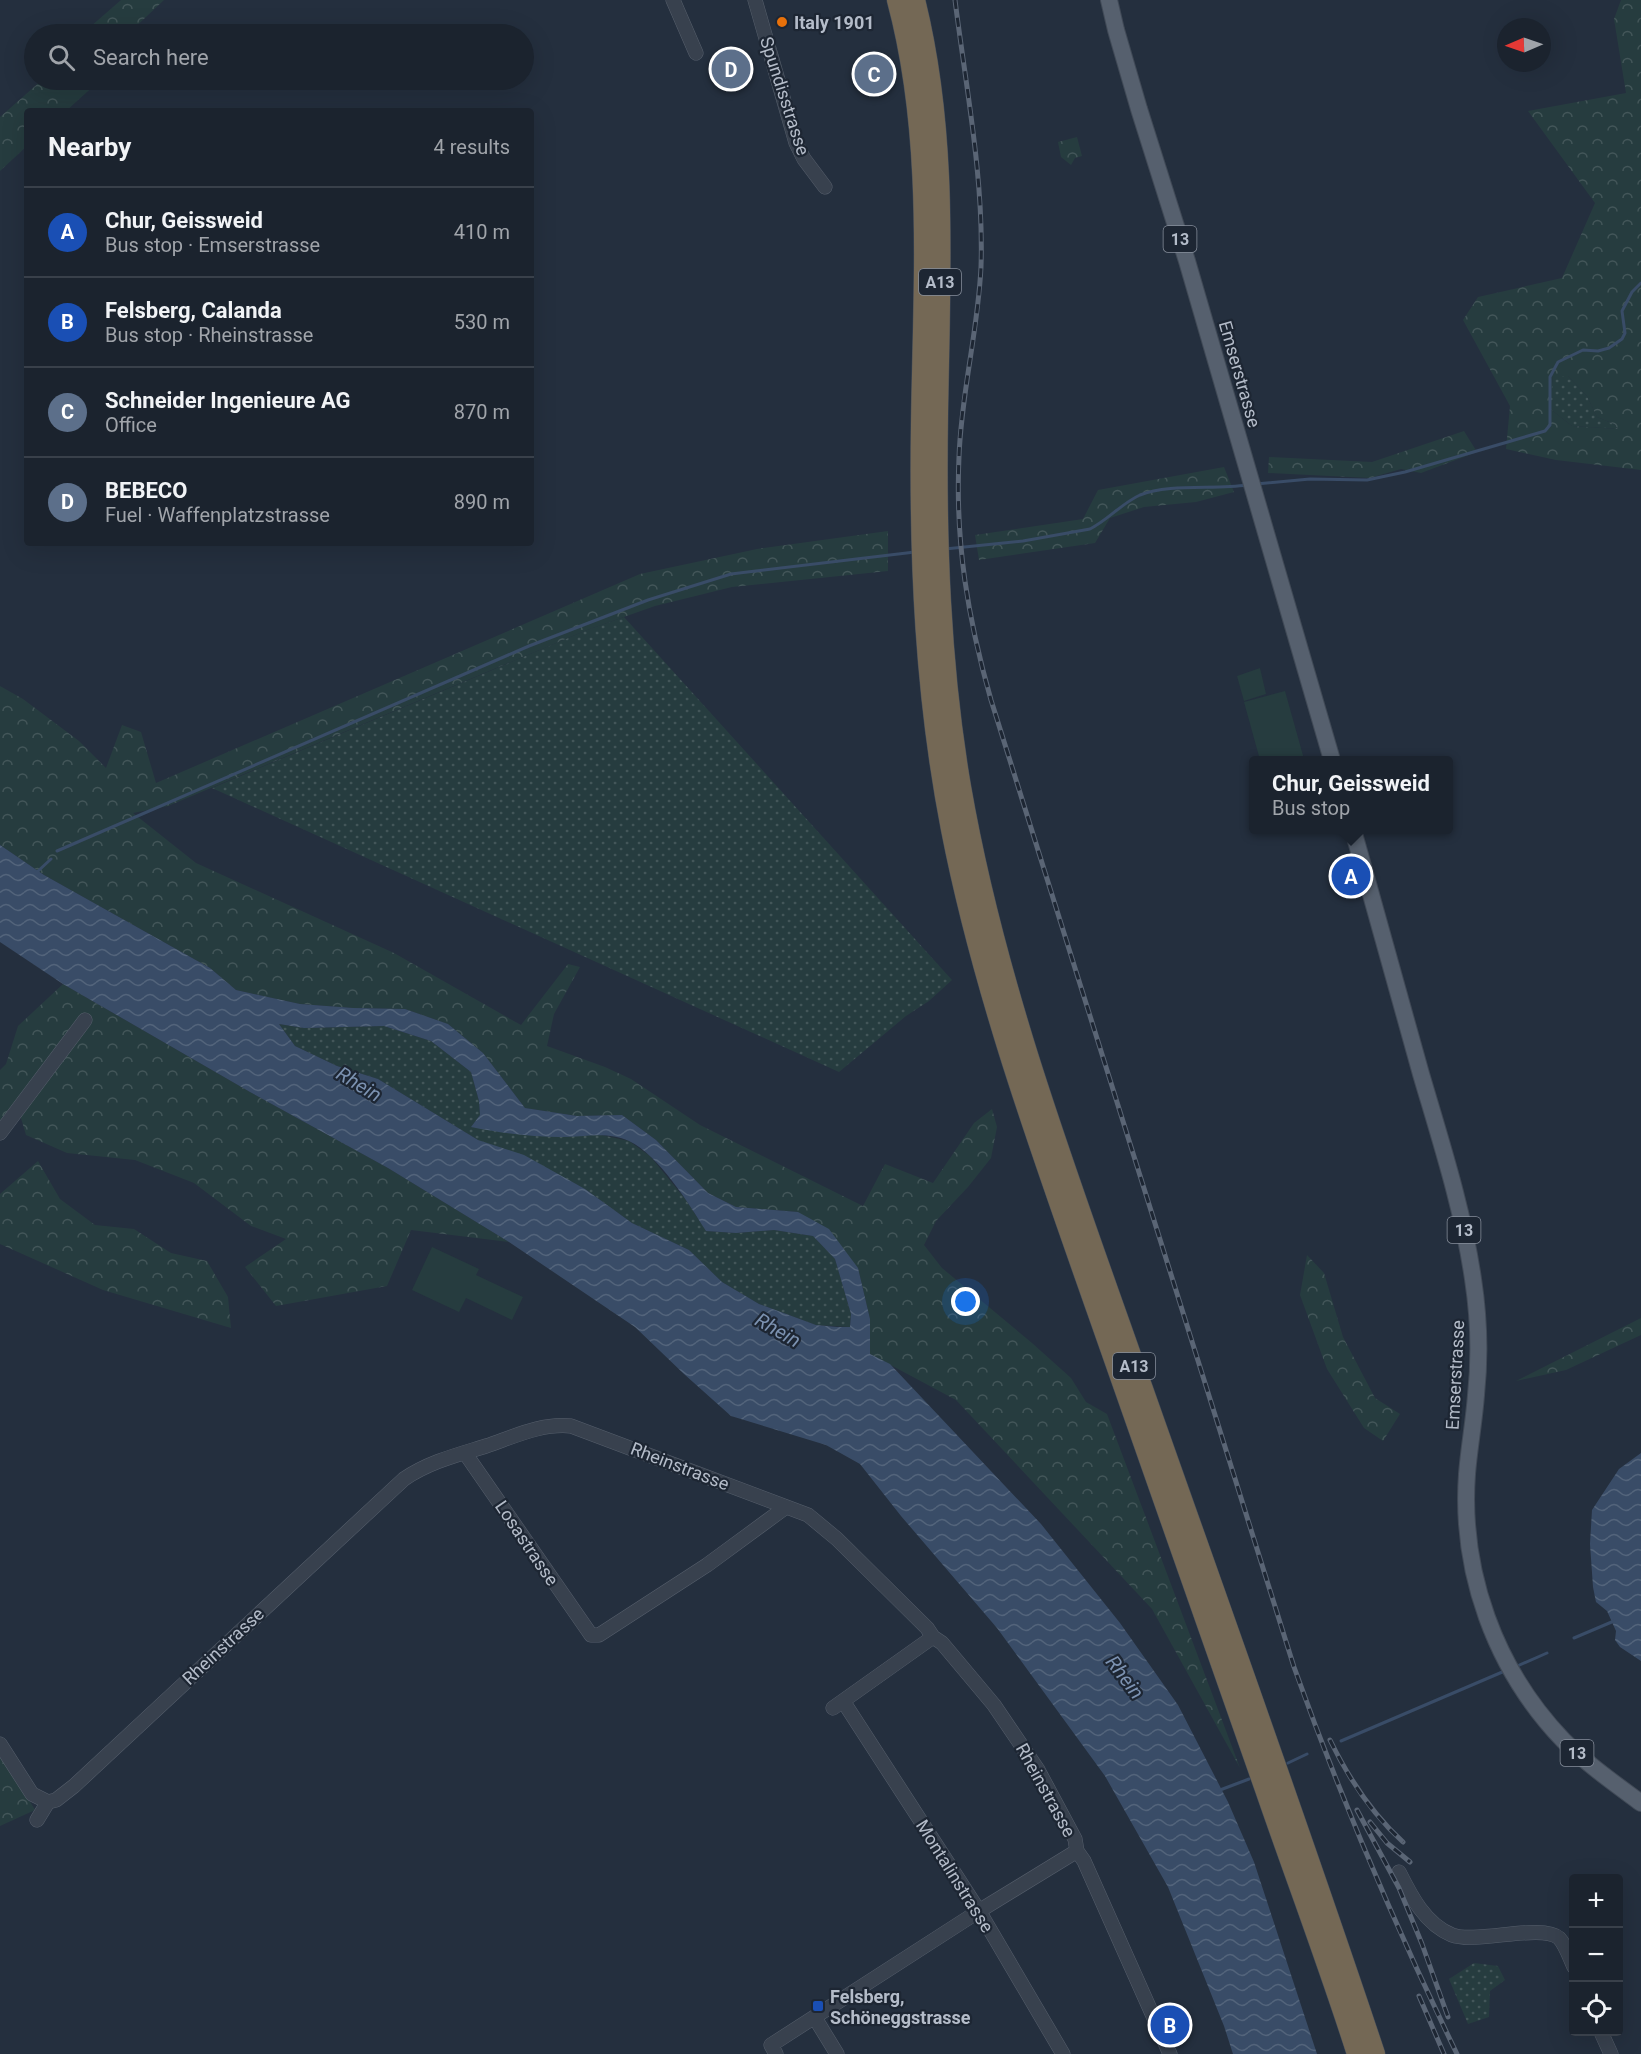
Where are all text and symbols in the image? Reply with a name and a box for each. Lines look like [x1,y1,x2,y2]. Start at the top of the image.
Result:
place label: Italy 1901 [794,12,875,33]
marker: Italy 1901 [775,15,789,29]
north arrow [1497,18,1551,72]
search box [24,24,534,90]
street label: Spundisstrasse [756,34,814,158]
icon: search [45,41,78,74]
text: Search here [93,45,209,70]
pin: D [712,46,750,92]
pin: C [854,52,894,97]
text: Nearby [48,132,131,162]
text: 4 results [434,135,510,159]
text: Chur, Geissweid [105,208,263,233]
text: A [61,220,74,244]
text: 410 m [454,220,510,244]
road number: 13 [1164,226,1196,252]
text: Bus stop · Emserstrasse [105,233,320,257]
road number: A13 [919,269,961,295]
text: Felsberg, Calanda [105,298,282,323]
text: B [61,310,74,334]
text: 530 m [454,310,510,334]
street label: Emserstrasse [1215,318,1265,430]
text: Bus stop · Rheinstrasse [105,323,313,347]
text: Schneider Ingenieure AG [105,388,351,413]
text: C [61,400,74,424]
text: 870 m [454,400,510,424]
text: Office [105,413,157,437]
text: BEBECO [105,478,187,503]
text: D [61,490,74,514]
text: 890 m [454,490,510,514]
text: Fuel · Waffenplatzstrasse [105,503,330,527]
popup [1249,756,1453,834]
text: Chur, Geissweid [1272,771,1430,796]
text: Bus stop [1272,796,1350,820]
pin: A [1332,854,1370,898]
water label: Rhein [332,1061,386,1107]
road number: 13 [1448,1217,1480,1243]
your location [951,1287,980,1316]
water label: Rhein [751,1308,805,1352]
street label: Emserstrasse [1442,1320,1468,1430]
road number: A13 [1113,1353,1155,1379]
street label: Rheinstrasse [628,1438,732,1494]
street label: Losastrasse [491,1497,563,1589]
street label: Rheinstrasse [178,1603,268,1689]
water label: Rhein [1101,1650,1149,1704]
street label: Rheinstrasse [1012,1740,1080,1840]
road number: 13 [1560,1740,1594,1766]
street label: Montalinstrasse [912,1816,998,1936]
map controls [1569,1874,1623,2036]
button: + [1569,1874,1623,1928]
button: − [1569,1928,1623,1982]
button: locate [1569,1982,1623,2036]
place label: Felsberg, Schöneggstrasse [830,1986,971,2028]
marker: Felsberg, Schöneggstrasse [811,1999,825,2013]
pin: B [1150,2002,1190,2048]

